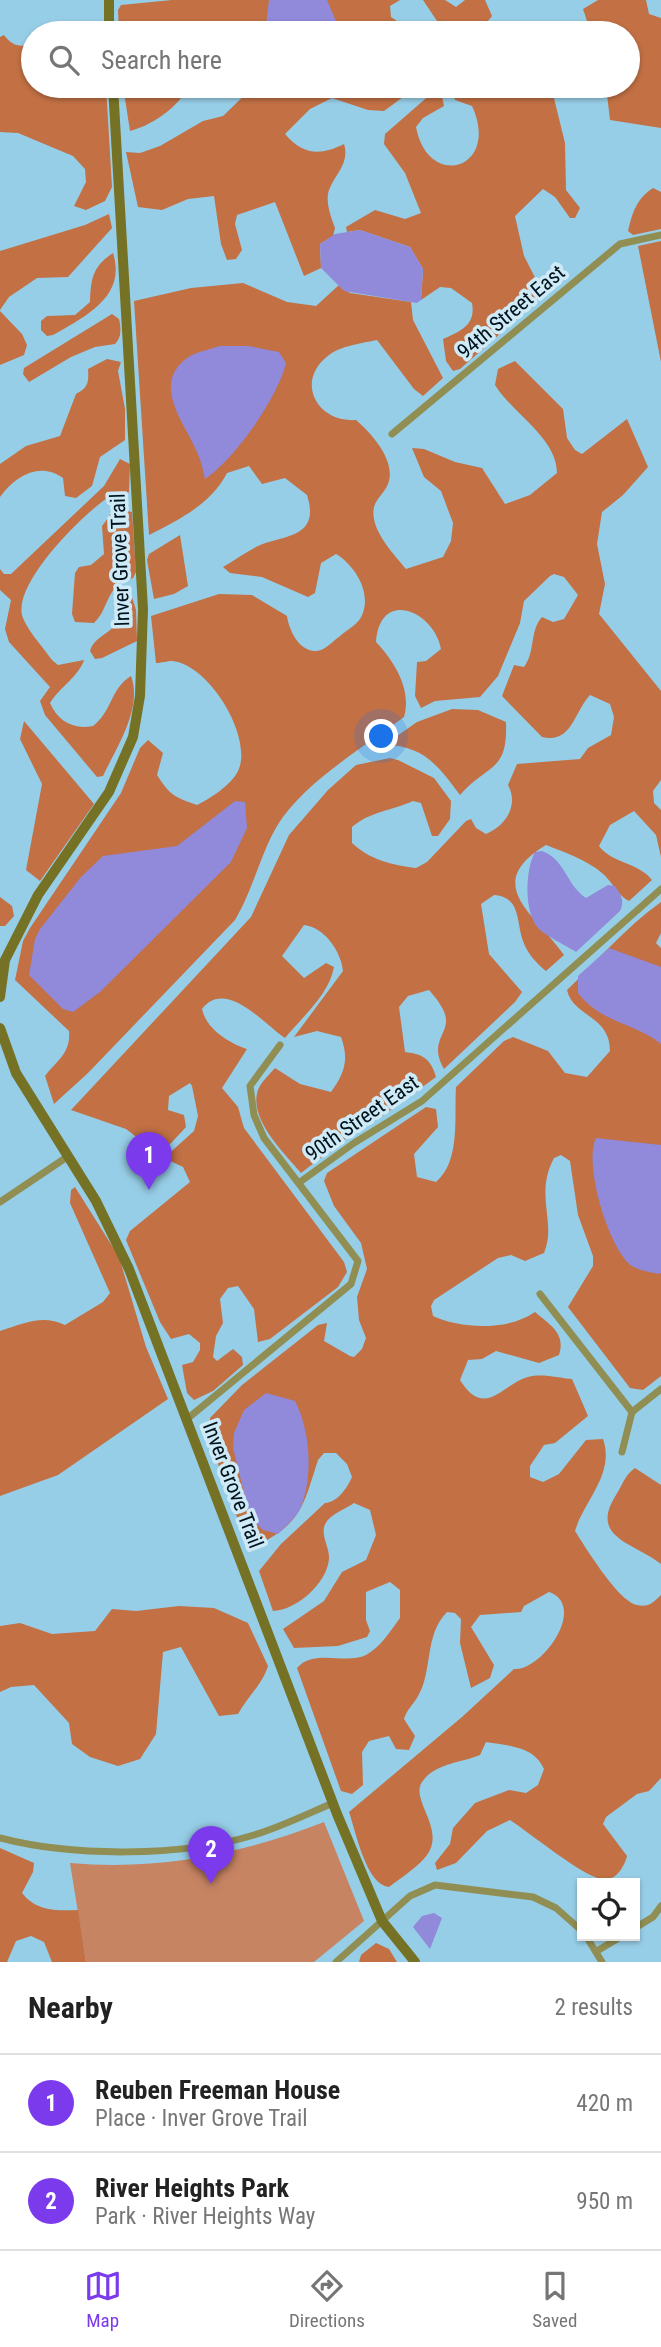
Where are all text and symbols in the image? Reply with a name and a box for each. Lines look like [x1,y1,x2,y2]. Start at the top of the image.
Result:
search box [21,21,640,98]
icon: search [45,41,83,79]
text: Search here [101,45,222,75]
street label: 94th Street East [453,260,569,364]
street label: Inver Grove Trail [106,493,134,627]
your location [364,719,398,753]
street label: 90th Street East [301,1070,423,1166]
pin: 1 [126,1132,172,1190]
street label: Inver Grove Trail [198,1418,268,1552]
pin: 2 [188,1826,234,1884]
map controls [577,1878,640,1941]
button: locate [577,1878,640,1941]
text: Nearby [28,1990,113,2025]
text: 2 results [555,1994,633,2021]
text: Reuben Freeman House [95,2075,340,2105]
text: 1 [45,2090,57,2117]
text: 420 m [576,2090,633,2117]
text: Place · Inver Grove Trail [95,2105,308,2132]
text: River Heights Park [95,2173,289,2203]
text: 2 [45,2188,57,2215]
text: 950 m [576,2188,633,2215]
text: Park · River Heights Way [95,2203,315,2230]
tab: Map [84,2267,122,2332]
tab: Directions [289,2267,365,2332]
tab: Saved [532,2267,577,2332]

